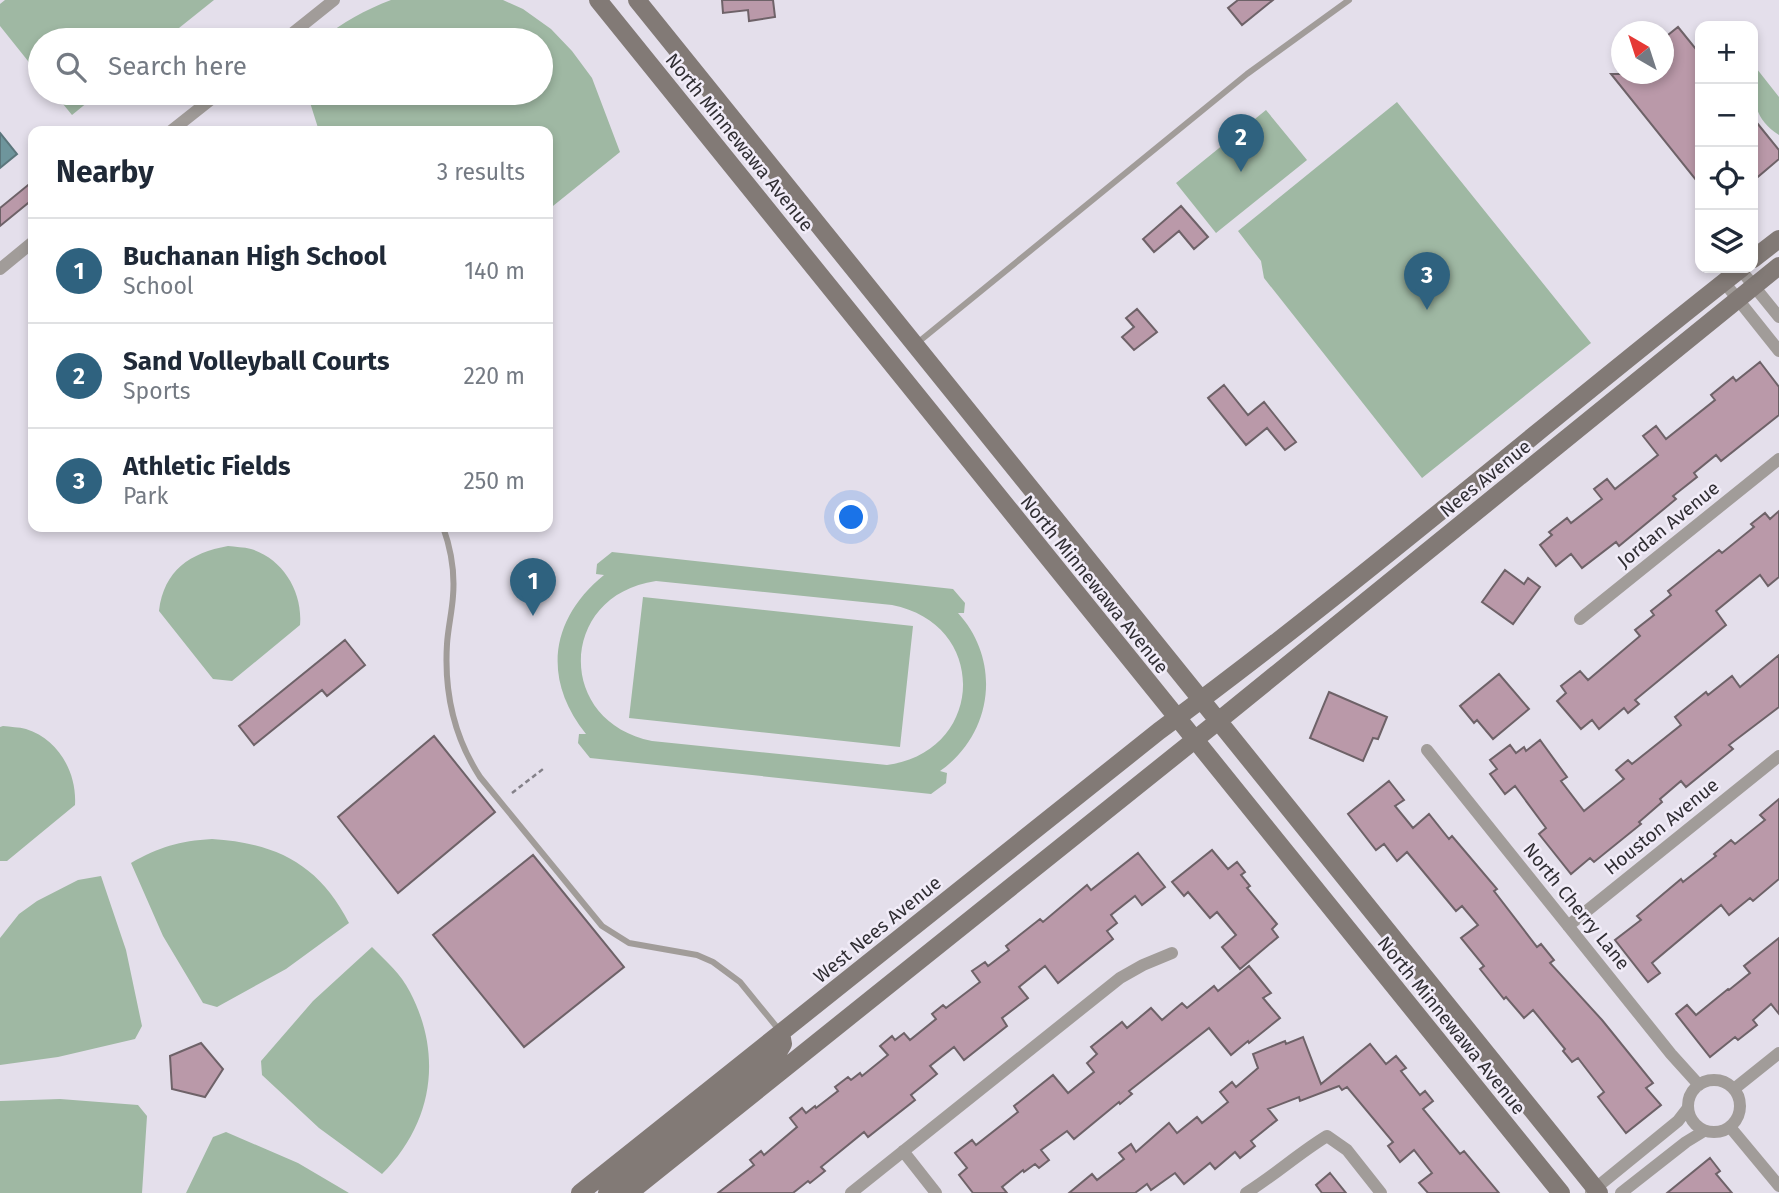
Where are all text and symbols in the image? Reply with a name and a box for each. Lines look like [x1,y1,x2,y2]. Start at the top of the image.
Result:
north arrow [1611,21,1674,84]
map controls [1695,21,1758,273]
button: + [1695,21,1758,84]
search box [28,28,553,105]
icon: search [52,48,90,86]
street label: North Minnewawa Avenue [661,49,819,236]
text: Search here [108,51,247,82]
button: − [1695,84,1758,147]
pin: 2 [1218,114,1264,172]
button: locate [1695,147,1758,210]
text: Nearby [56,154,154,190]
text: 3 results [437,158,525,186]
button: layers [1695,210,1758,273]
text: Buchanan High School [123,241,387,272]
pin: 3 [1404,252,1450,310]
text: 1 [74,257,84,285]
text: 140 m [464,257,525,285]
text: School [123,272,194,300]
text: Sand Volleyball Courts [123,346,390,377]
text: 2 [73,362,85,390]
text: 220 m [464,362,525,390]
text: Sports [123,377,191,405]
street label: Nees Avenue [1435,435,1536,522]
text: Athletic Fields [123,451,291,482]
text: 3 [73,467,85,495]
text: 250 m [463,467,525,495]
street label: Jordan Avenue [1613,476,1724,573]
text: Park [123,482,168,510]
street label: North Minnewawa Avenue [1016,491,1174,678]
your location [834,500,868,534]
pin: 1 [510,558,556,616]
street label: Houston Avenue [1599,773,1723,880]
street label: North Cherry Lane [1518,838,1635,974]
street label: West Nees Avenue [809,871,946,988]
street label: North Minnewawa Avenue [1373,932,1531,1119]

